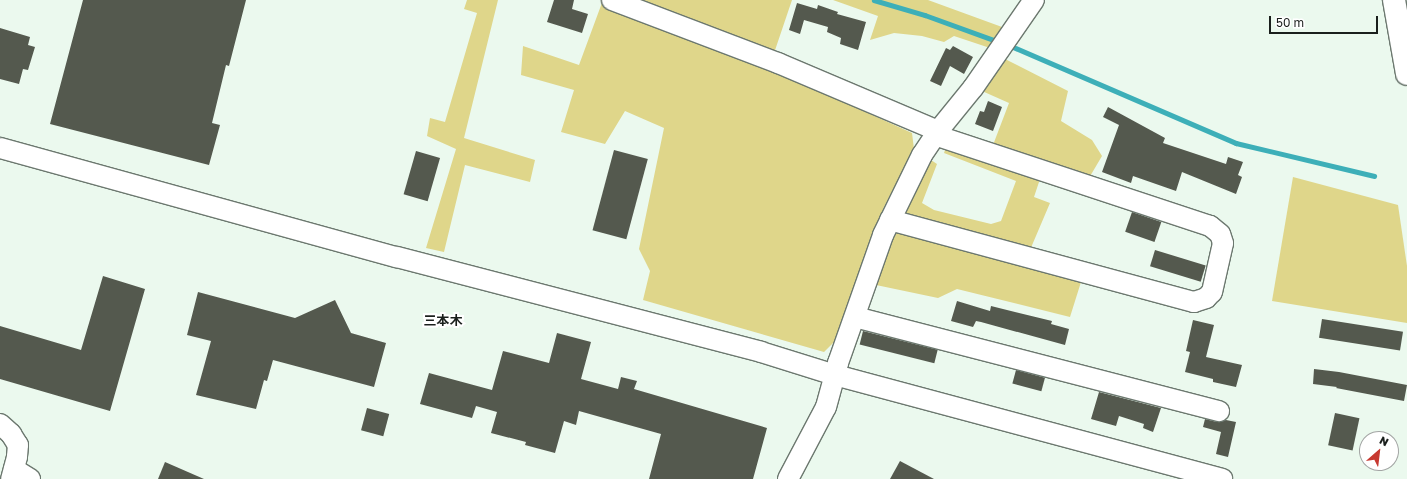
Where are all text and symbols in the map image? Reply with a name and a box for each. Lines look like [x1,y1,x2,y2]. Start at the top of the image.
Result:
scale bar [1271,8,1380,34]
text: 50 m [1276,15,1304,30]
district label: 三本木 [424,312,462,328]
north arrow [1359,431,1399,471]
text: N [1378,433,1391,449]

